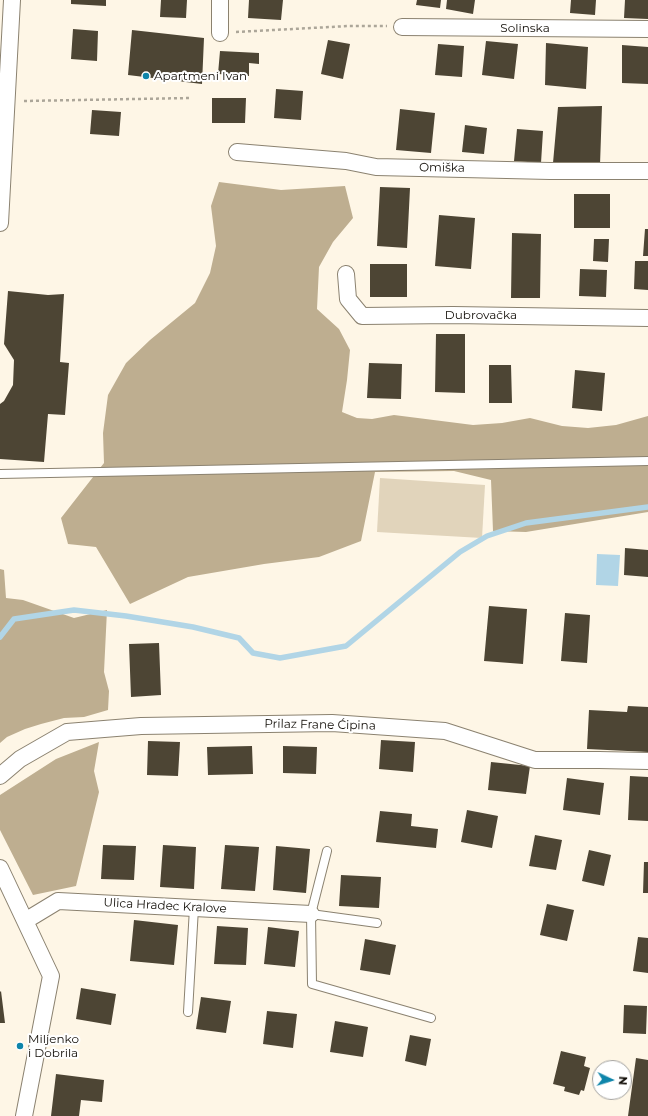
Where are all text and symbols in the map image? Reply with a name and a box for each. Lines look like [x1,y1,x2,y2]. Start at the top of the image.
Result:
street label: Solinska [500,21,550,35]
place label: Apartmeni Ivan [154,69,247,83]
marker: Apartmeni Ivan [141,71,151,81]
street label: Omiška [419,160,465,176]
street label: Dubrovačka [445,308,517,322]
street label: Prilaz Frane Ćipina [264,717,376,733]
street label: Ulica Hradec Kralove [103,896,227,916]
place label: Miljenko i Dobrila [28,1032,79,1060]
marker: Miljenko i Dobrila [15,1041,25,1051]
north arrow [592,1060,632,1100]
text: N [616,1076,630,1086]

